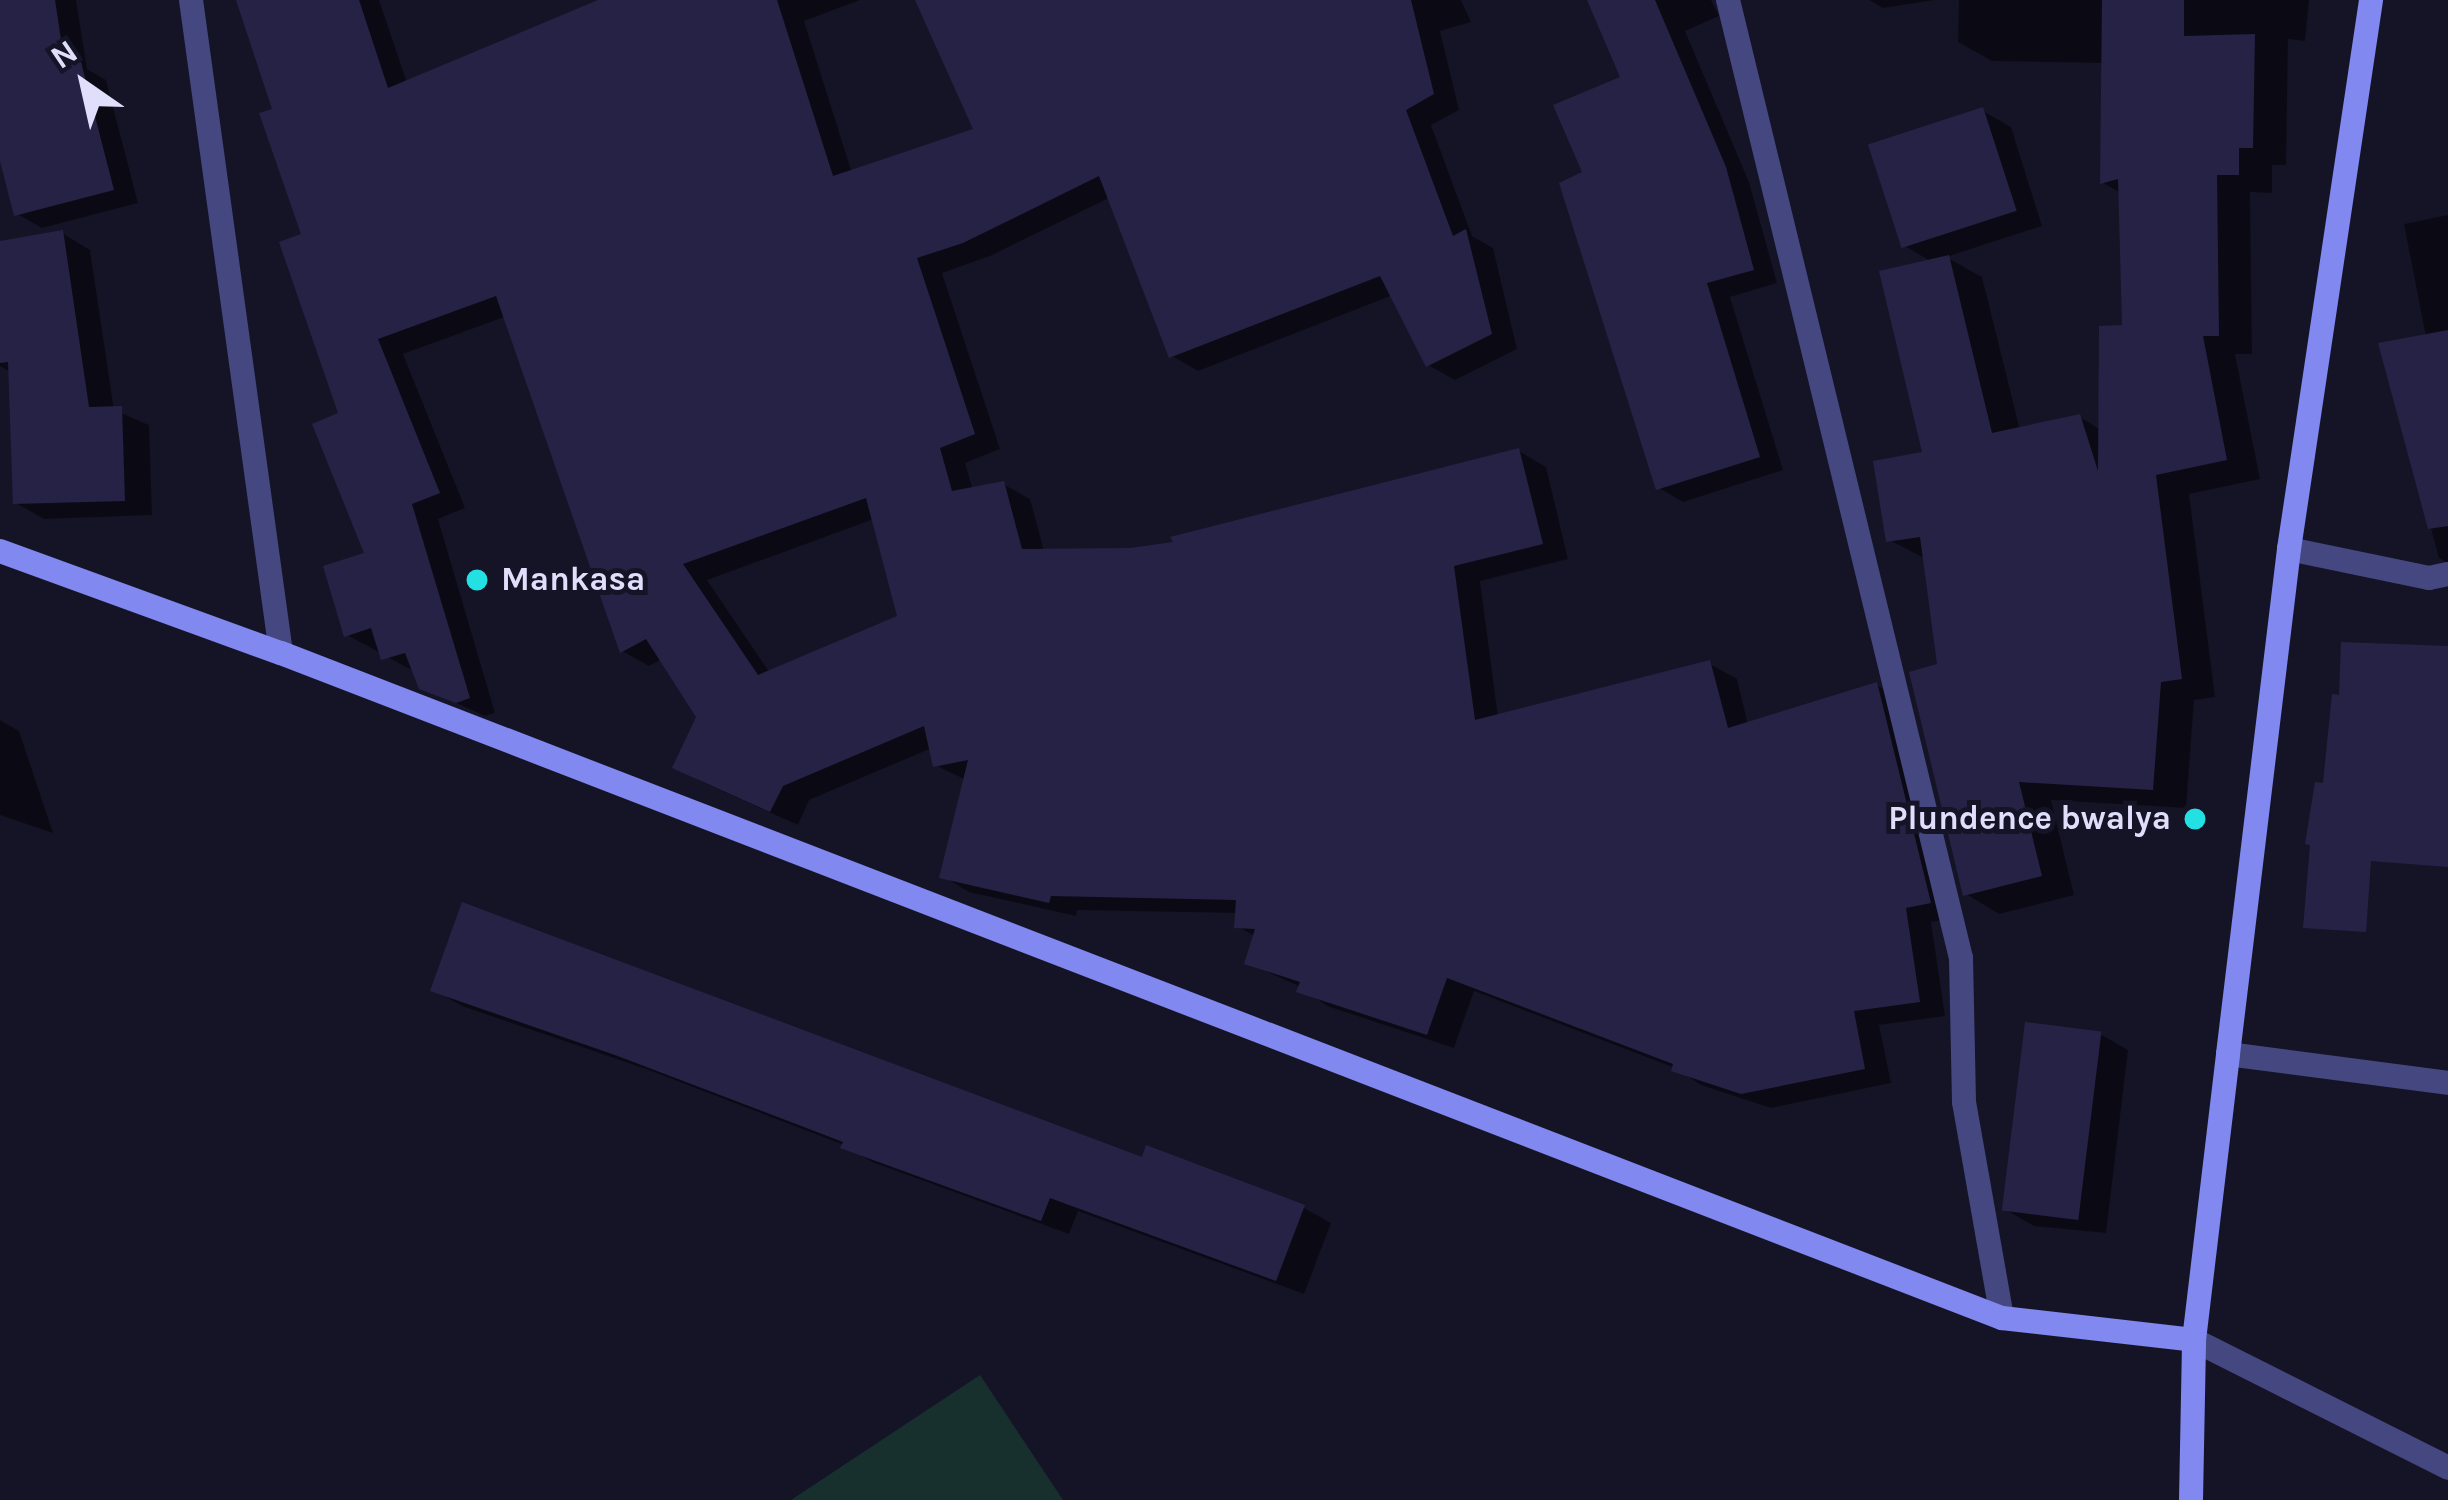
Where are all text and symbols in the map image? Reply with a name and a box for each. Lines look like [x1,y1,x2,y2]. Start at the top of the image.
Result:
north arrow [24,24,144,144]
text: N [43,32,84,77]
place label: Mankasa [501,560,645,600]
marker: Mankasa [464,567,490,593]
place label: Plundence bwalya [1888,799,2171,839]
marker: Plundence bwalya [2182,806,2208,832]

